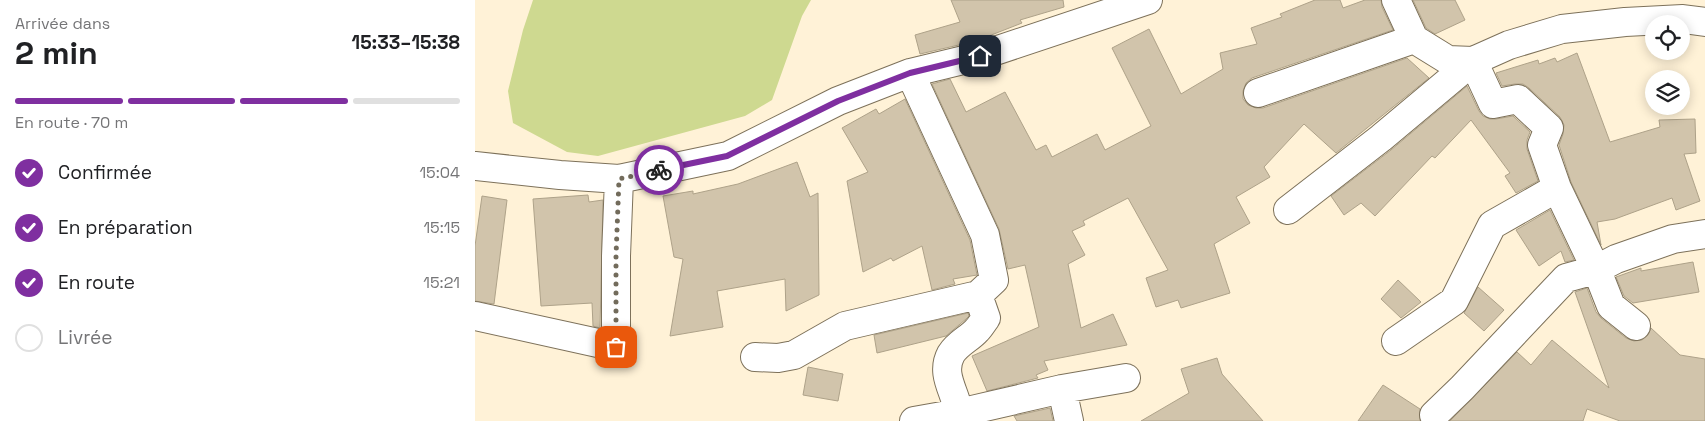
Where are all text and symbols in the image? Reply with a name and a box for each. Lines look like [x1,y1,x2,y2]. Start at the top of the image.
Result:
text: Arrivée dans [15,13,110,34]
map controls [1645,15,1690,115]
button: locate [1645,15,1690,60]
text: 15:33–15:38 [352,30,460,55]
text: 2 min [15,33,98,73]
pin [959,35,1001,77]
icon: home [966,42,994,70]
button: layers [1645,70,1690,115]
text: En route · 70 m [15,112,128,133]
courier [634,145,684,195]
icon: bike [645,156,673,184]
icon: check [15,159,43,187]
text: Confirmée [58,160,152,185]
text: 15:04 [419,162,460,183]
icon: check [15,214,43,242]
text: En préparation [58,215,193,240]
text: 15:15 [423,217,460,238]
icon: check [15,269,43,297]
text: En route [58,270,135,295]
text: 15:21 [423,272,460,293]
text: Livrée [58,325,113,350]
pin [595,326,637,368]
icon: bag [602,333,630,361]

